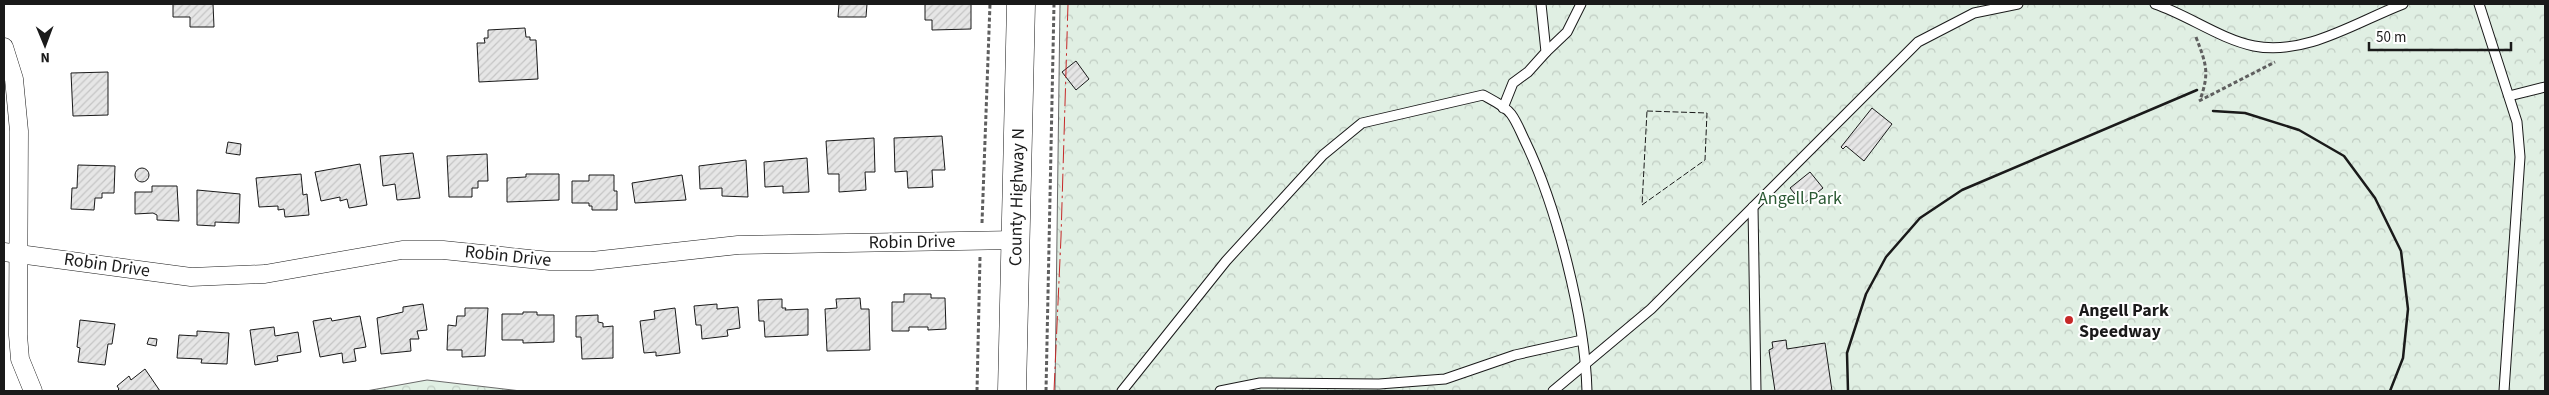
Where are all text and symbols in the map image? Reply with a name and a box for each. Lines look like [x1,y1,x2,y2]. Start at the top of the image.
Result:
north arrow [20,20,70,70]
scale bar [2369,20,2512,52]
text: 50 m [2376,27,2406,48]
text: N [40,47,50,67]
street label: County Highway N [1002,128,1031,267]
park label: Angell Park [1758,186,1842,211]
street label: Robin Drive [868,229,956,255]
street label: Robin Drive [464,239,552,273]
street label: Robin Drive [62,247,152,283]
place label: Angell Park Speedway [2078,298,2169,344]
marker: Angell Park Speedway [2063,314,2075,326]

